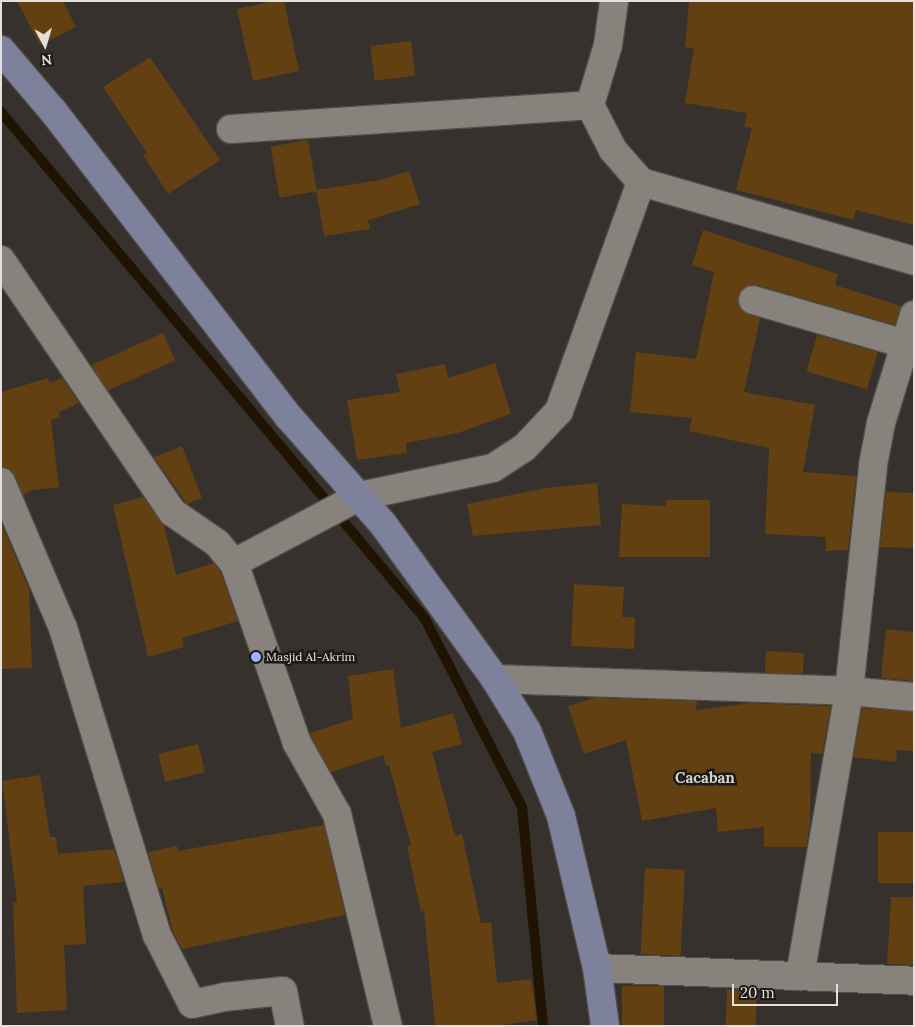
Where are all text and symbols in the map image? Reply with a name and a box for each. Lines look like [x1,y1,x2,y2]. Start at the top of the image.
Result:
north arrow [20,20,70,70]
text: N [40,50,53,69]
place label: Masjid Al-Akrim [266,650,355,664]
marker: Masjid Al-Akrim [250,651,262,663]
district label: Cacaban [675,769,735,787]
scale bar [735,974,841,1006]
text: 20 m [740,983,775,1002]

